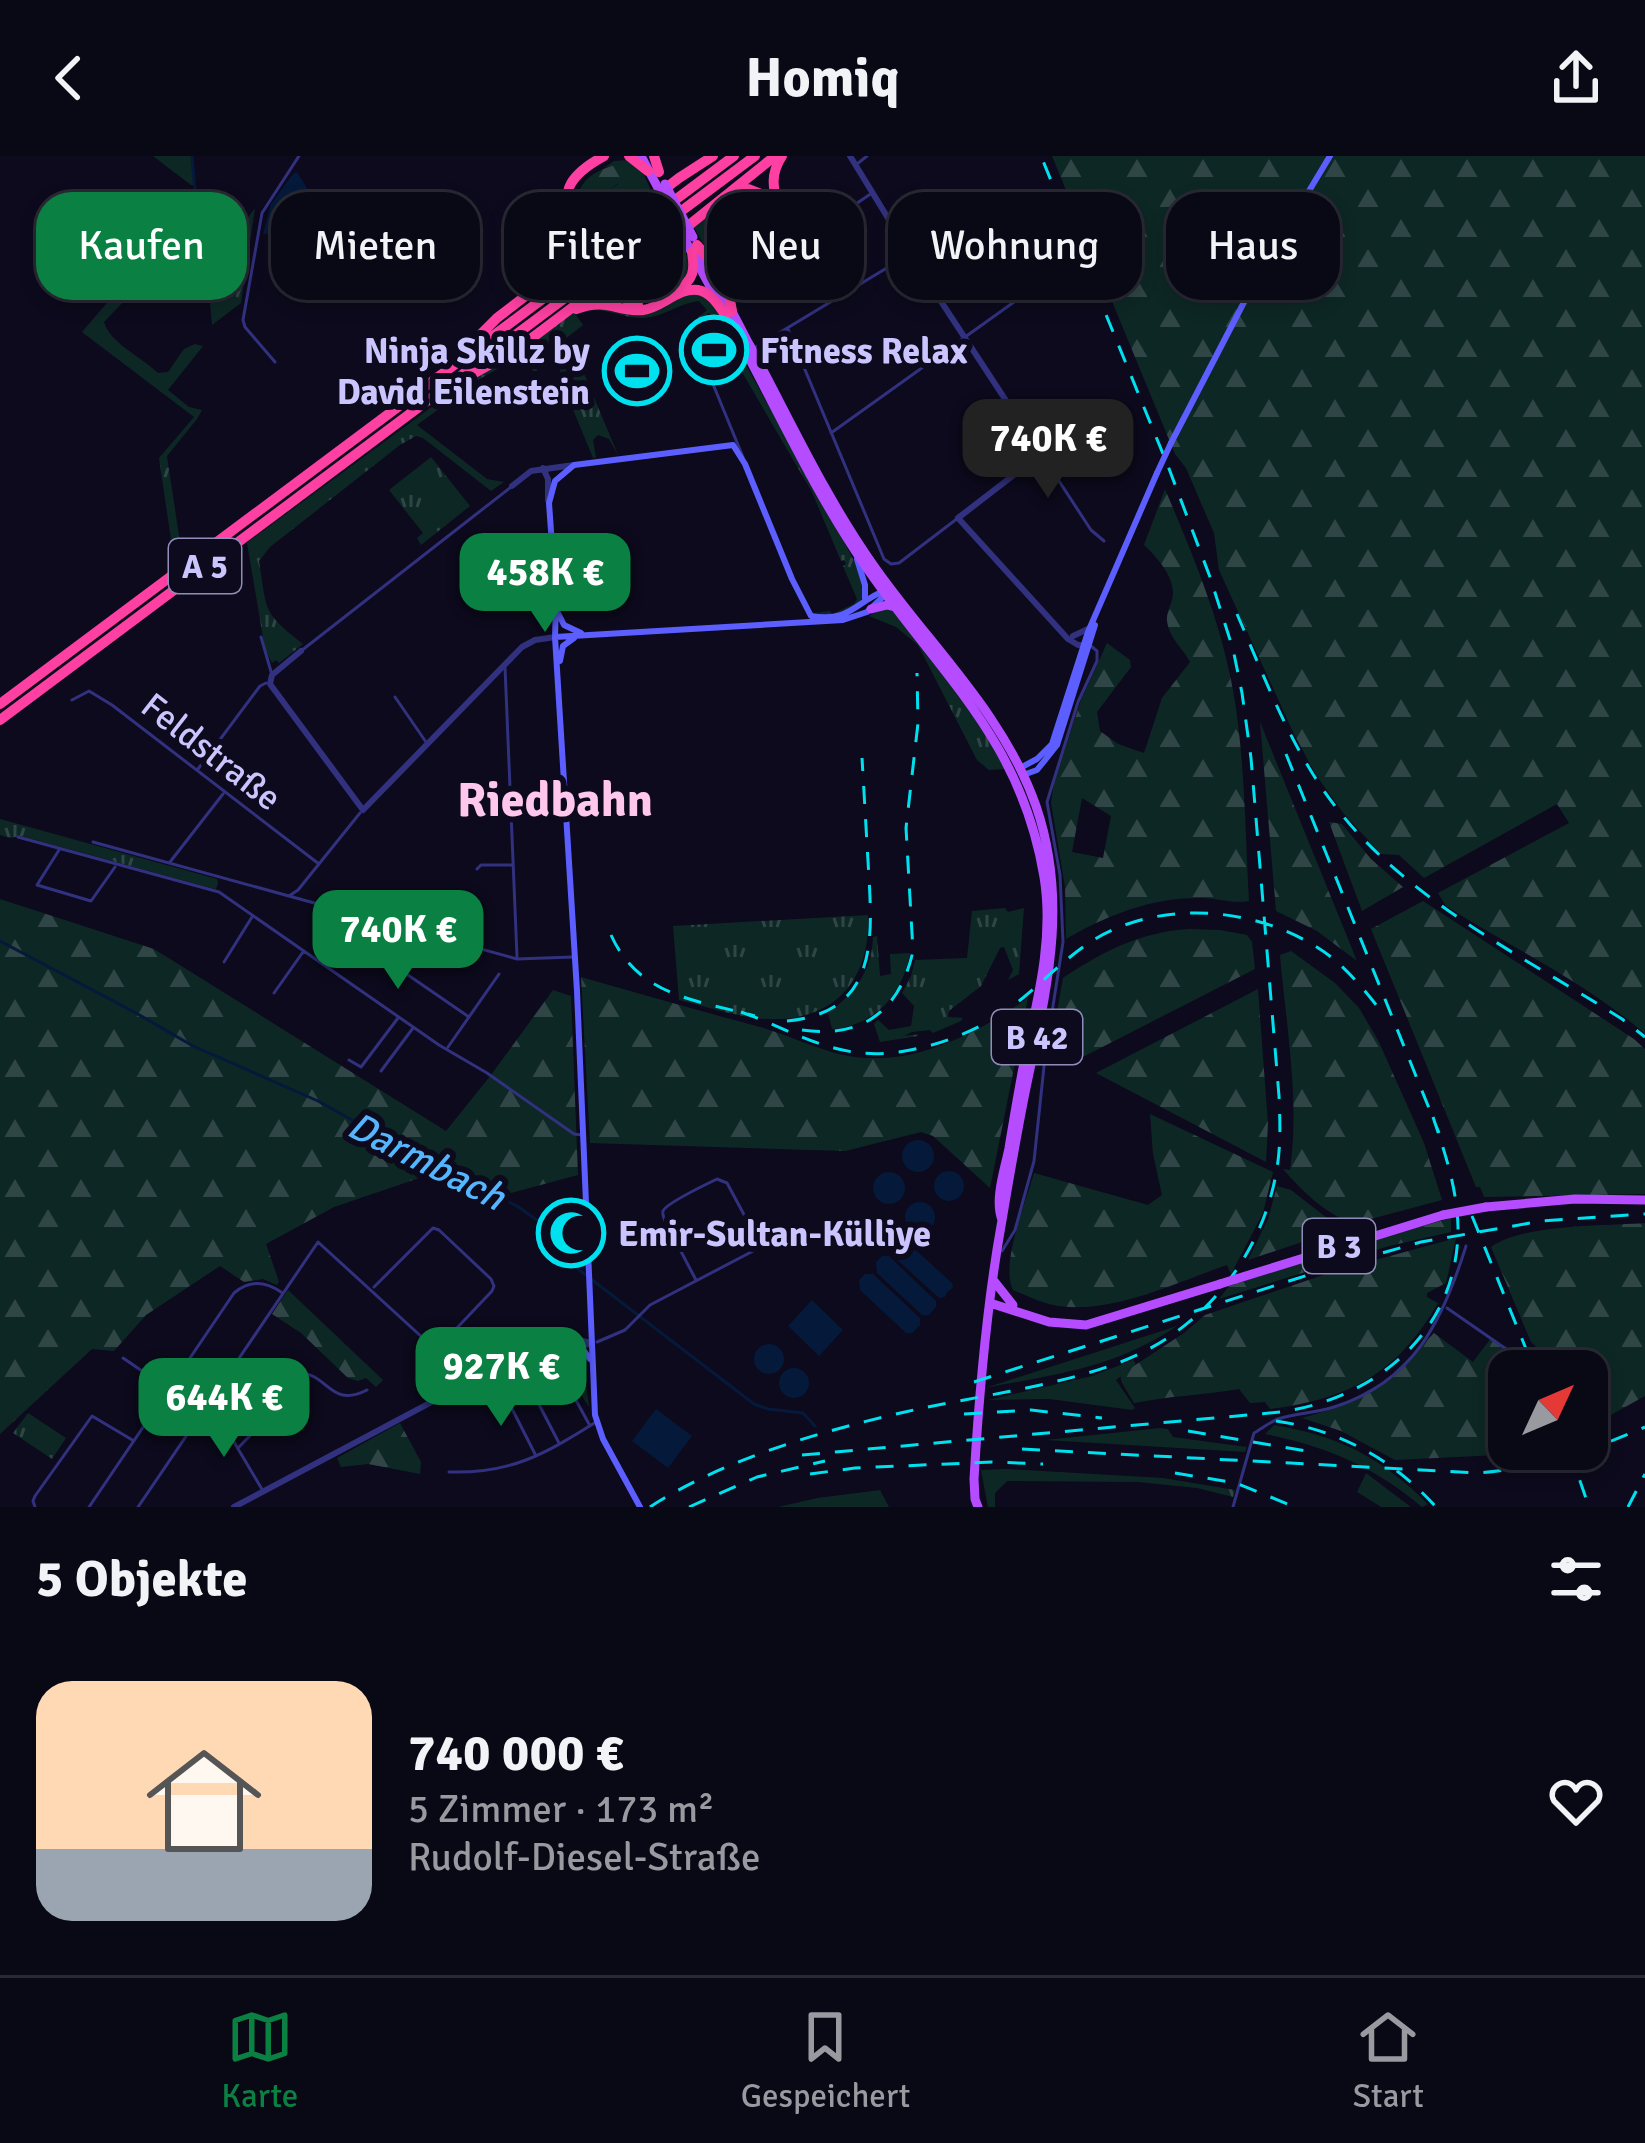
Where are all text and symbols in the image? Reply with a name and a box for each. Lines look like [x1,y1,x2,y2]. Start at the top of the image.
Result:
icon: back [36,45,102,111]
text: Homiq [745,45,900,112]
icon: share [1543,45,1609,111]
chip: Kaufen [36,192,247,300]
chip: Mieten [271,192,480,300]
chip: Filter [504,192,683,300]
chip: Neu [707,192,864,300]
chip: Wohnung [888,192,1142,300]
chip: Haus [1166,192,1340,300]
sports icon: Fitness Relax [679,315,749,385]
place label: Ninja Skillz by David Eilenstein [337,329,590,415]
place label: Fitness Relax [760,329,968,374]
sports icon: Ninja Skillz by David Eilenstein [602,336,672,406]
pin: 740K € [950,399,1146,501]
text: 740K € [989,414,1107,462]
pin: 458K € [447,533,643,635]
road number: A 5 [169,539,241,593]
text: 458K € [486,548,604,596]
street label: Feldstraße [132,684,290,821]
district label: Riedbahn [457,771,653,830]
pin: 740K € [300,890,496,992]
text: 740K € [339,905,457,953]
road number: B 42 [992,1010,1082,1064]
water label: Darmbach [340,1101,515,1222]
mosque icon: Emir-Sultan-Külliye [536,1198,606,1268]
place label: Emir-Sultan-Külliye [618,1212,931,1257]
road number: B 3 [1303,1219,1375,1273]
pin: 927K € [403,1327,599,1429]
text: 927K € [442,1342,560,1390]
north arrow [1488,1350,1608,1470]
map controls [1488,1350,1608,1470]
pin: 644K € [126,1358,322,1460]
text: 644K € [165,1373,283,1421]
icon: filters [1543,1546,1609,1612]
text: 5 Objekte [36,1548,248,1611]
text: 740 000 € [408,1722,623,1785]
icon: home [132,1729,276,1873]
icon: heart [1543,1768,1609,1834]
text: 5 Zimmer · 173 m² [408,1785,714,1833]
text: Rudolf-Diesel-Straße [408,1833,761,1881]
tab: Karte [221,2004,298,2117]
tab: Gespeichert [741,2004,910,2117]
tab: Start [1353,2004,1424,2117]

